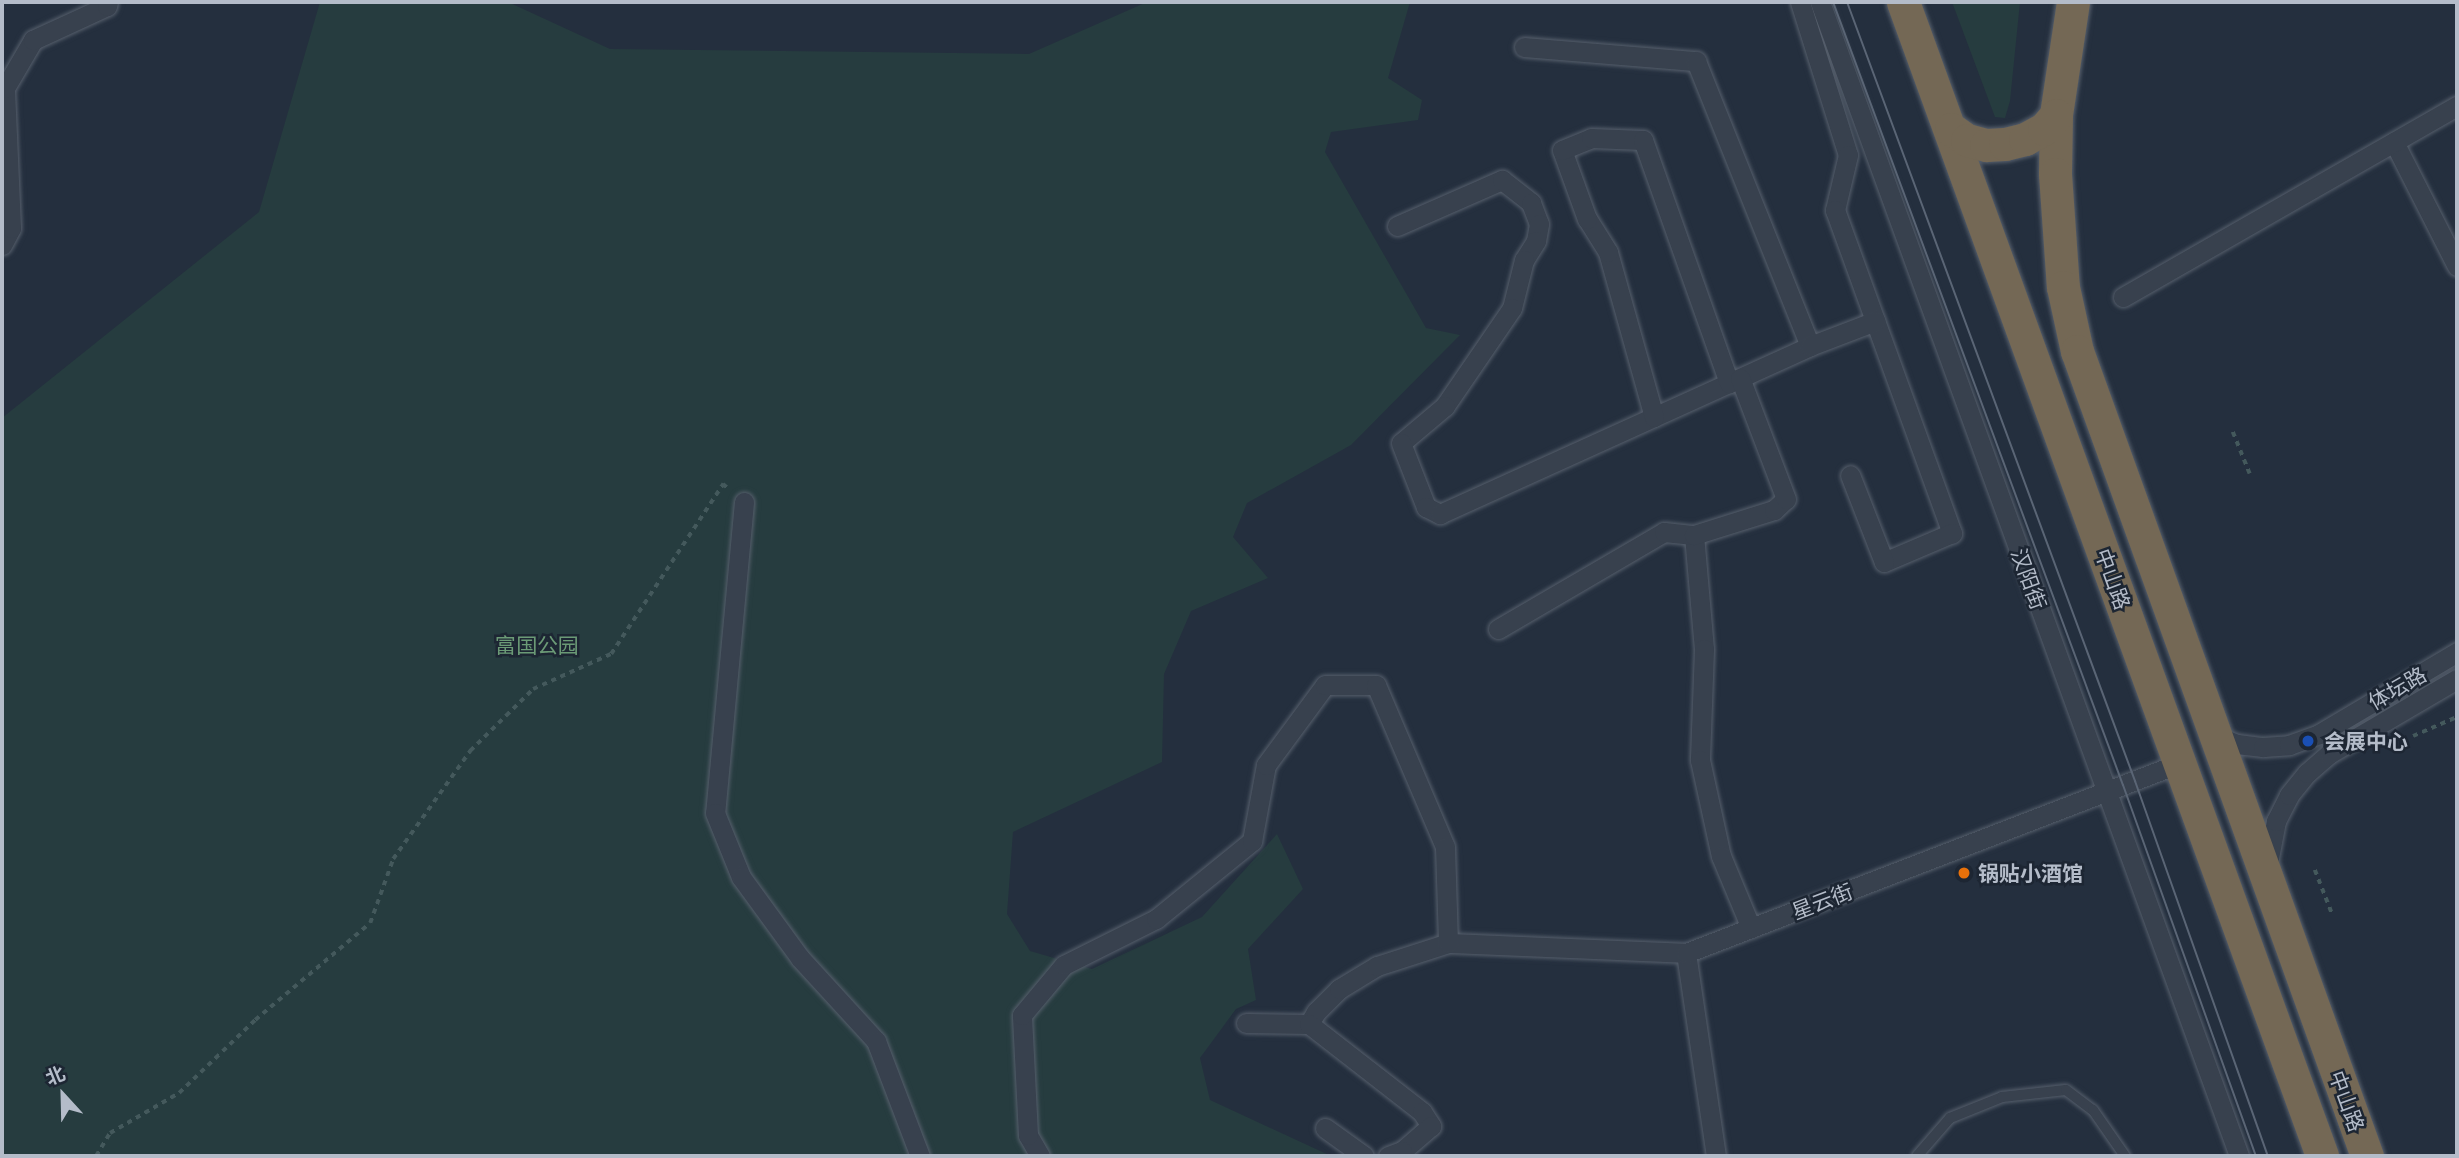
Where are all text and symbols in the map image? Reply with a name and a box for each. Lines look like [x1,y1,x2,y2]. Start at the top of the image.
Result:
street label: 汉阳街 [2006,545,2052,613]
street label: 中山路 [2090,545,2136,613]
park label: 富国公园 [495,632,579,658]
street label: 体坛路 [2363,661,2431,715]
place label: 会展中心 [2324,728,2408,754]
marker: 会展中心 [2298,731,2318,751]
place label: 锅贴小酒馆 [1978,860,2083,886]
marker: 锅贴小酒馆 [1956,865,1972,881]
street label: 星云街 [1788,878,1856,924]
north arrow [28,1060,98,1130]
text: 北 [42,1061,68,1089]
street label: 中山路 [2324,1067,2370,1135]

